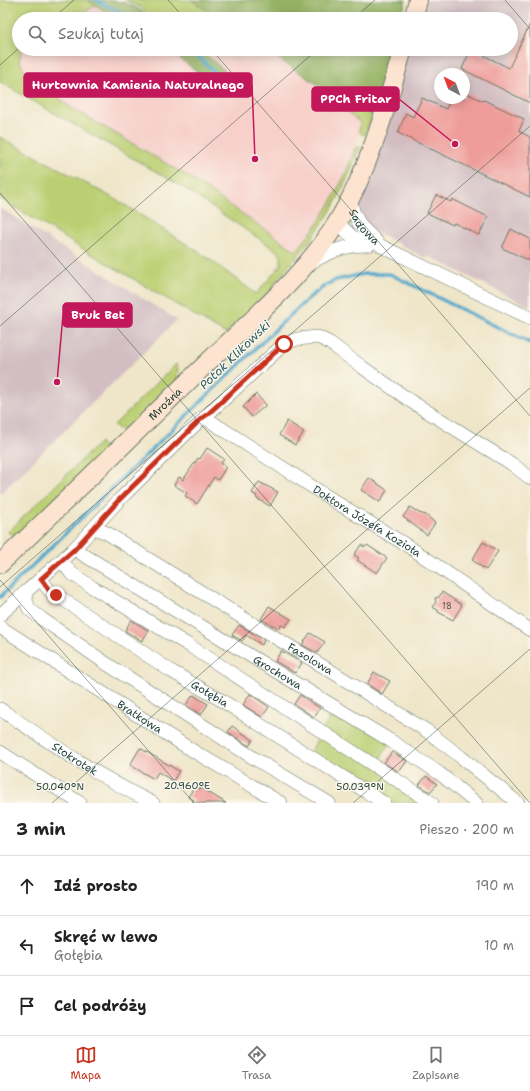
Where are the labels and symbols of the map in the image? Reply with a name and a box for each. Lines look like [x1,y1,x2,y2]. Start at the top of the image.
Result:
north arrow [434,68,470,104]
callout: Hurtownia Kamienia Naturalnego [24,73,252,97]
text: Hurtownia Kamienia Naturalnego [32,77,244,93]
callout: PPCh Fritar [312,87,399,111]
text: PPCh Fritar [320,91,392,107]
street label: Sadowa [346,206,383,248]
callout: Bruk Bet [63,303,132,327]
text: Bruk Bet [71,307,125,323]
water label: Potok Klikowski [196,317,274,393]
route start [275,335,293,353]
street label: Mroźna [145,384,185,424]
street label: Doktora Józefa Kozioła [310,482,424,560]
route end [47,586,65,604]
house number: 18 [442,600,452,612]
street label: Fasolowa [285,639,336,678]
street label: Grochowa [250,652,305,693]
street label: Gołębia [188,677,232,711]
street label: Bratkowa [114,697,165,737]
street label: Stokrotek [49,739,101,779]
text: 20.960°E [164,779,210,792]
text: 50.040°N [36,780,84,793]
text: 50.039°N [336,780,384,793]

